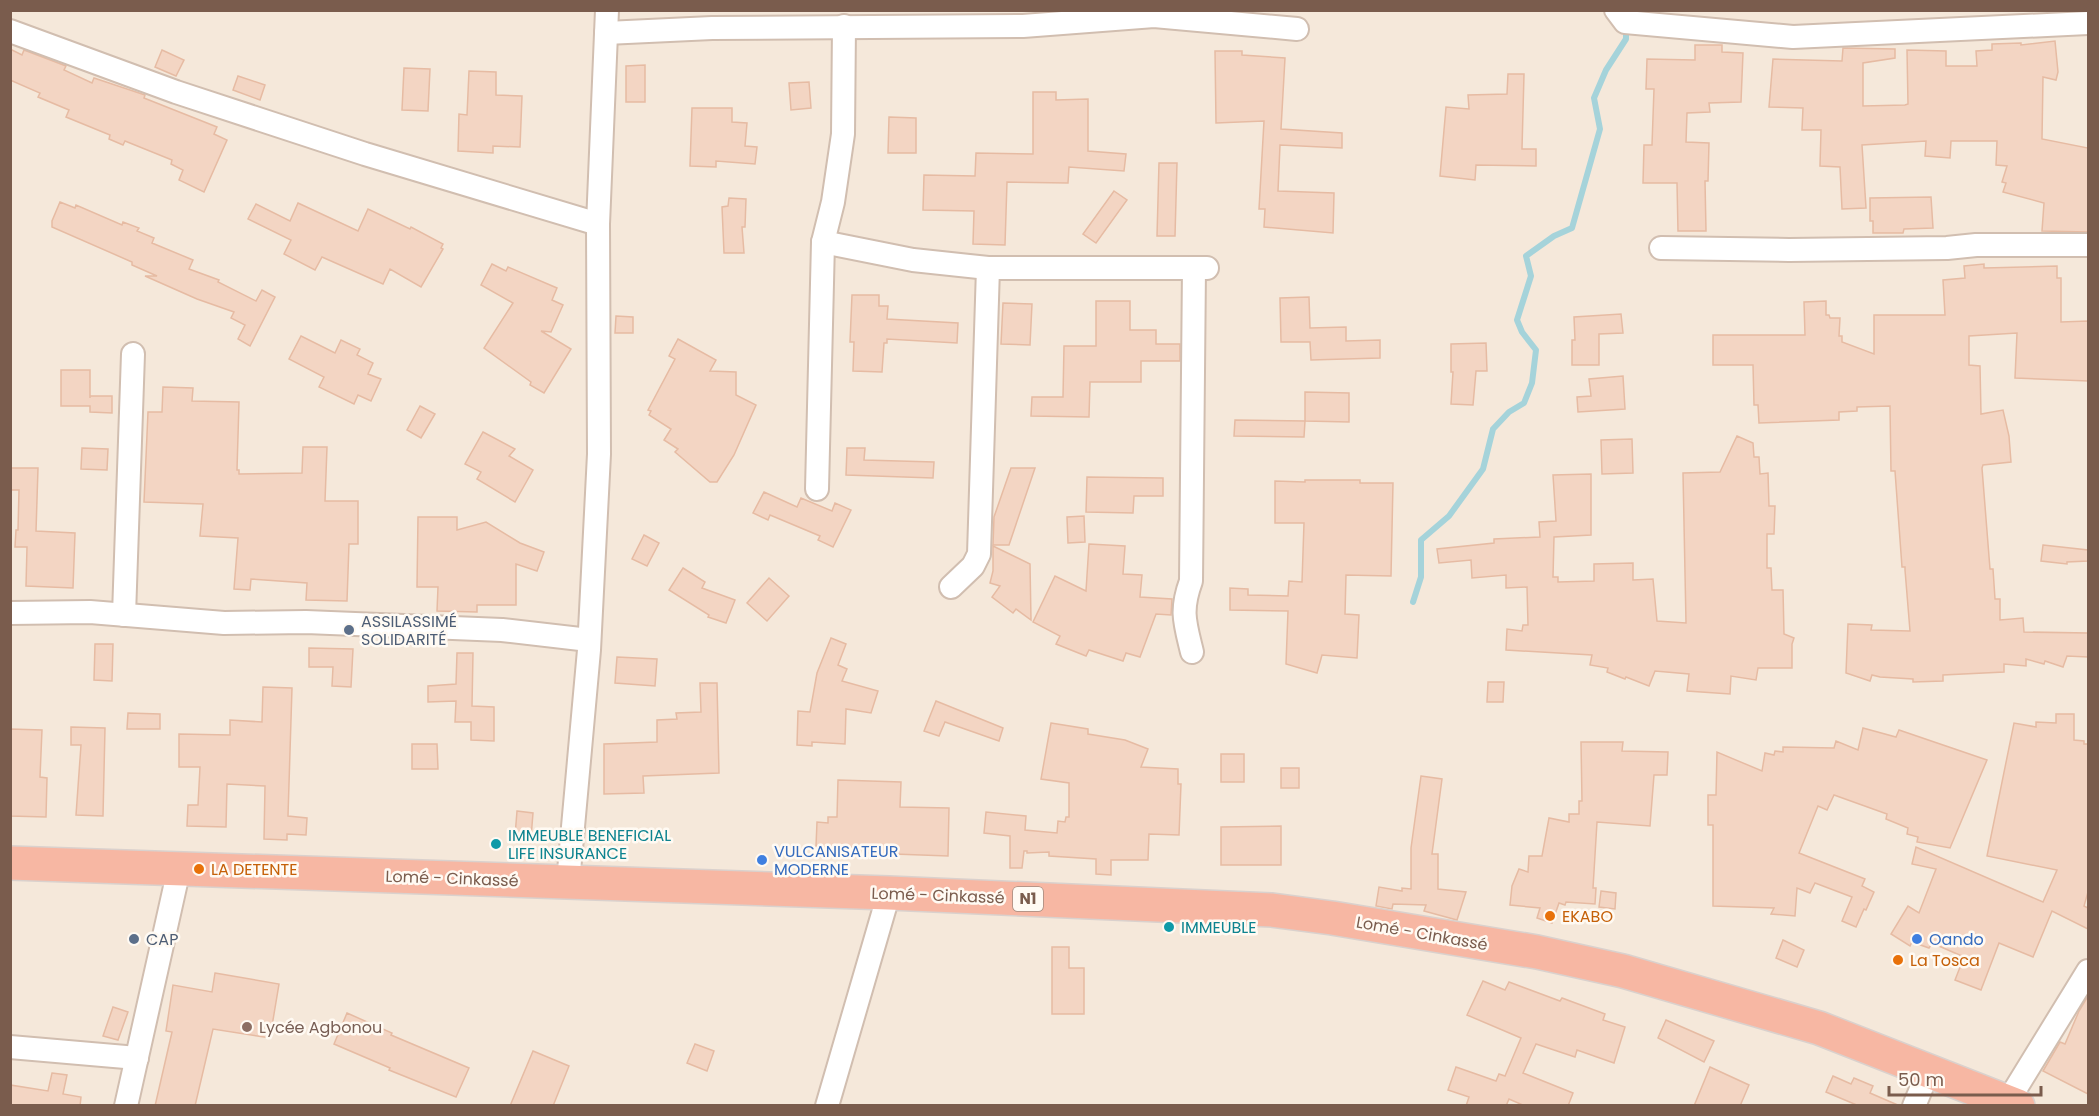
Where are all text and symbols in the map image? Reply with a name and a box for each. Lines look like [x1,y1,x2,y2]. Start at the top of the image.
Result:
place label: ASSILASSIMÉ SOLIDARITÉ [361,610,457,651]
marker: ASSILASSIMÉ SOLIDARITÉ [342,623,356,637]
place label: IMMEUBLE BENEFICIAL LIFE INSURANCE [508,824,671,865]
marker: IMMEUBLE BENEFICIAL LIFE INSURANCE [489,837,503,851]
place label: VULCANISATEUR MODERNE [774,840,898,881]
marker: VULCANISATEUR MODERNE [755,853,769,867]
place label: LA DETENTE [211,858,297,881]
marker: LA DETENTE [192,862,206,876]
street label: Lomé - Cinkassé [385,865,519,892]
street label: Lomé - Cinkassé [871,882,1005,909]
road number: N1 [1013,887,1043,911]
place label: EKABO [1562,905,1613,928]
marker: EKABO [1543,909,1557,923]
street label: Lomé - Cinkassé [1354,911,1490,956]
place label: IMMEUBLE [1181,916,1256,939]
marker: IMMEUBLE [1162,920,1176,934]
place label: CAP [146,928,178,951]
place label: Oando [1929,928,1984,951]
marker: CAP [127,932,141,946]
marker: Oando [1910,932,1924,946]
place label: La Tosca [1910,949,1980,972]
marker: La Tosca [1891,953,1905,967]
place label: Lycée Agbonou [259,1016,382,1039]
marker: Lycée Agbonou [240,1020,254,1034]
scale bar [1889,1059,2040,1097]
text: 50 m [1898,1067,1944,1092]

